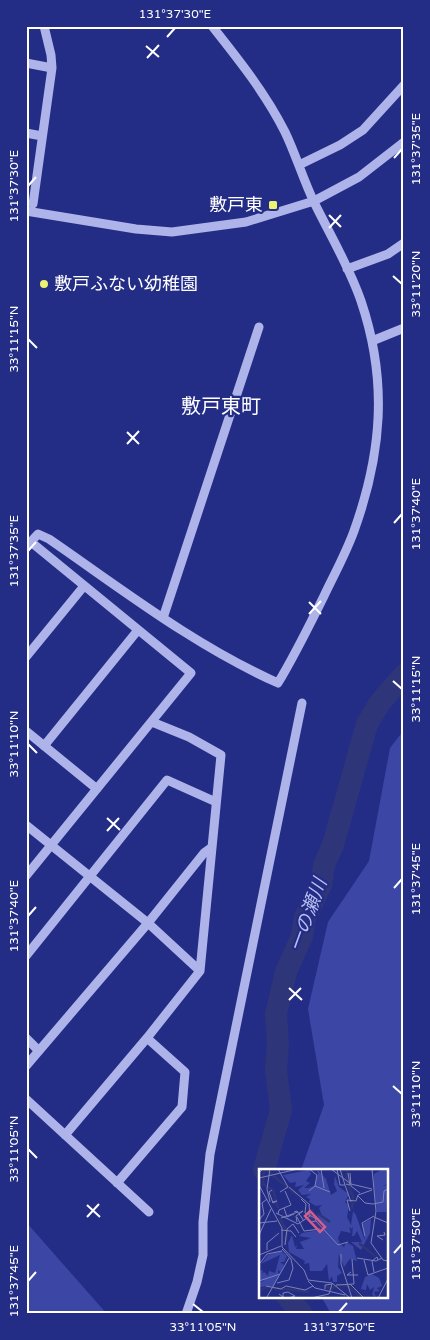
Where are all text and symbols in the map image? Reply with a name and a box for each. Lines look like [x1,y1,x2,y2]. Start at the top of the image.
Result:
text: 131°37'30"E [139,7,212,21]
text: 131°37'35"E [409,112,423,185]
text: 131°37'30"E [7,149,21,222]
place label: 敷戸東 [209,194,263,216]
marker: 敷戸東 [267,199,279,211]
text: 33°11'20"N [409,251,423,318]
place label: 敷戸ふない幼稚園 [54,273,198,295]
marker: 敷戸ふない幼稚園 [38,278,50,290]
text: 33°11'15"N [7,306,21,373]
district label: 敷戸東町 [181,395,261,419]
text: 131°37'40"E [409,477,423,550]
text: 131°37'35"E [7,514,21,587]
text: 33°11'15"N [409,656,423,723]
text: 33°11'10"N [7,711,21,778]
text: 131°37'45"E [409,842,423,915]
water label: 一の瀬川 [285,874,332,954]
text: 131°37'40"E [7,879,21,952]
text: 33°11'10"N [409,1061,423,1128]
text: 33°11'05"N [7,1116,21,1183]
inset map [259,1169,388,1298]
text: 131°37'50"E [409,1207,423,1280]
text: 131°37'45"E [7,1244,21,1317]
text: 33°11'05"N [170,1320,237,1334]
text: 131°37'50"E [303,1320,376,1334]

